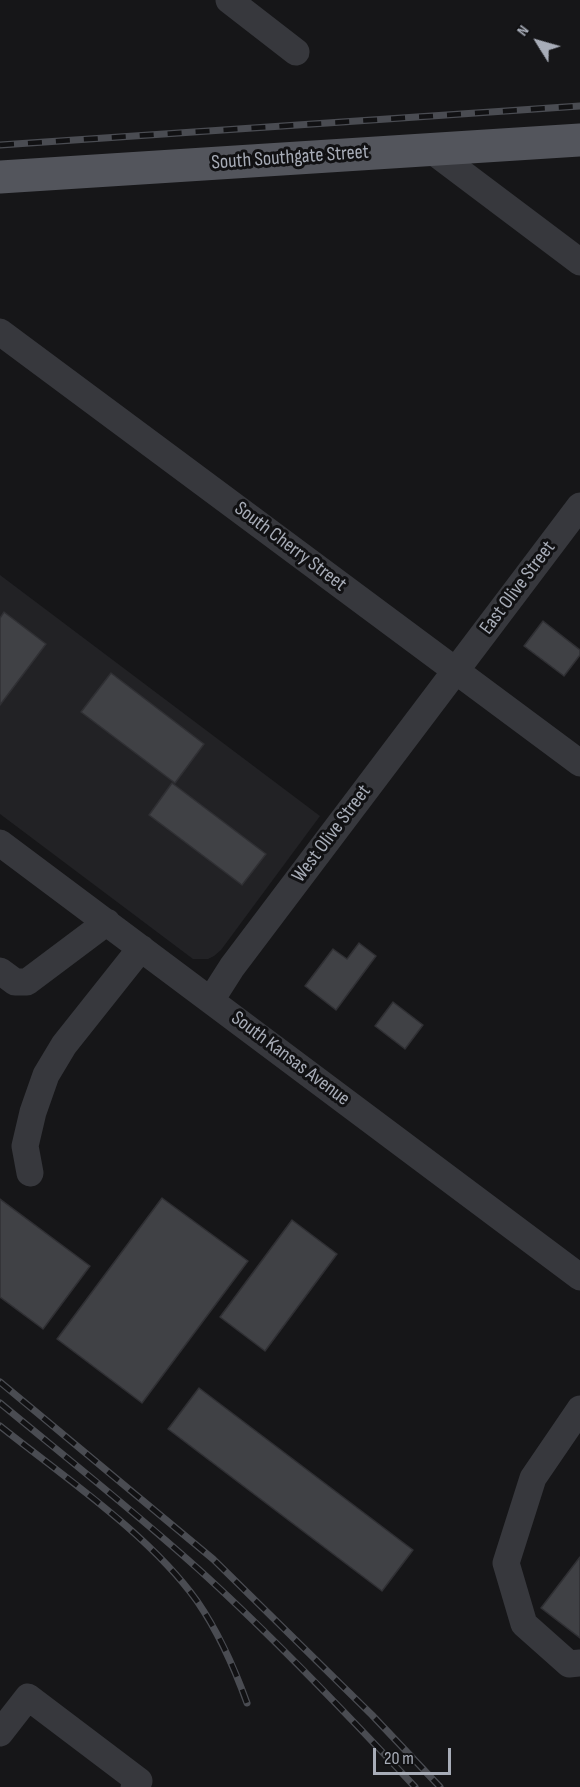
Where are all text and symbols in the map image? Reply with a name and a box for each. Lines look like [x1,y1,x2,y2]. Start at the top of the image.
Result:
north arrow [508,12,568,72]
text: N [513,22,533,40]
street label: South Southgate Street [210,141,370,175]
street label: South Cherry Street [229,497,351,597]
street label: East Olive Street [475,537,561,639]
street label: West Olive Street [288,780,376,888]
street label: South Kansas Avenue [226,1007,354,1111]
scale bar [376,1736,454,1774]
text: 20 m [384,1748,414,1769]

